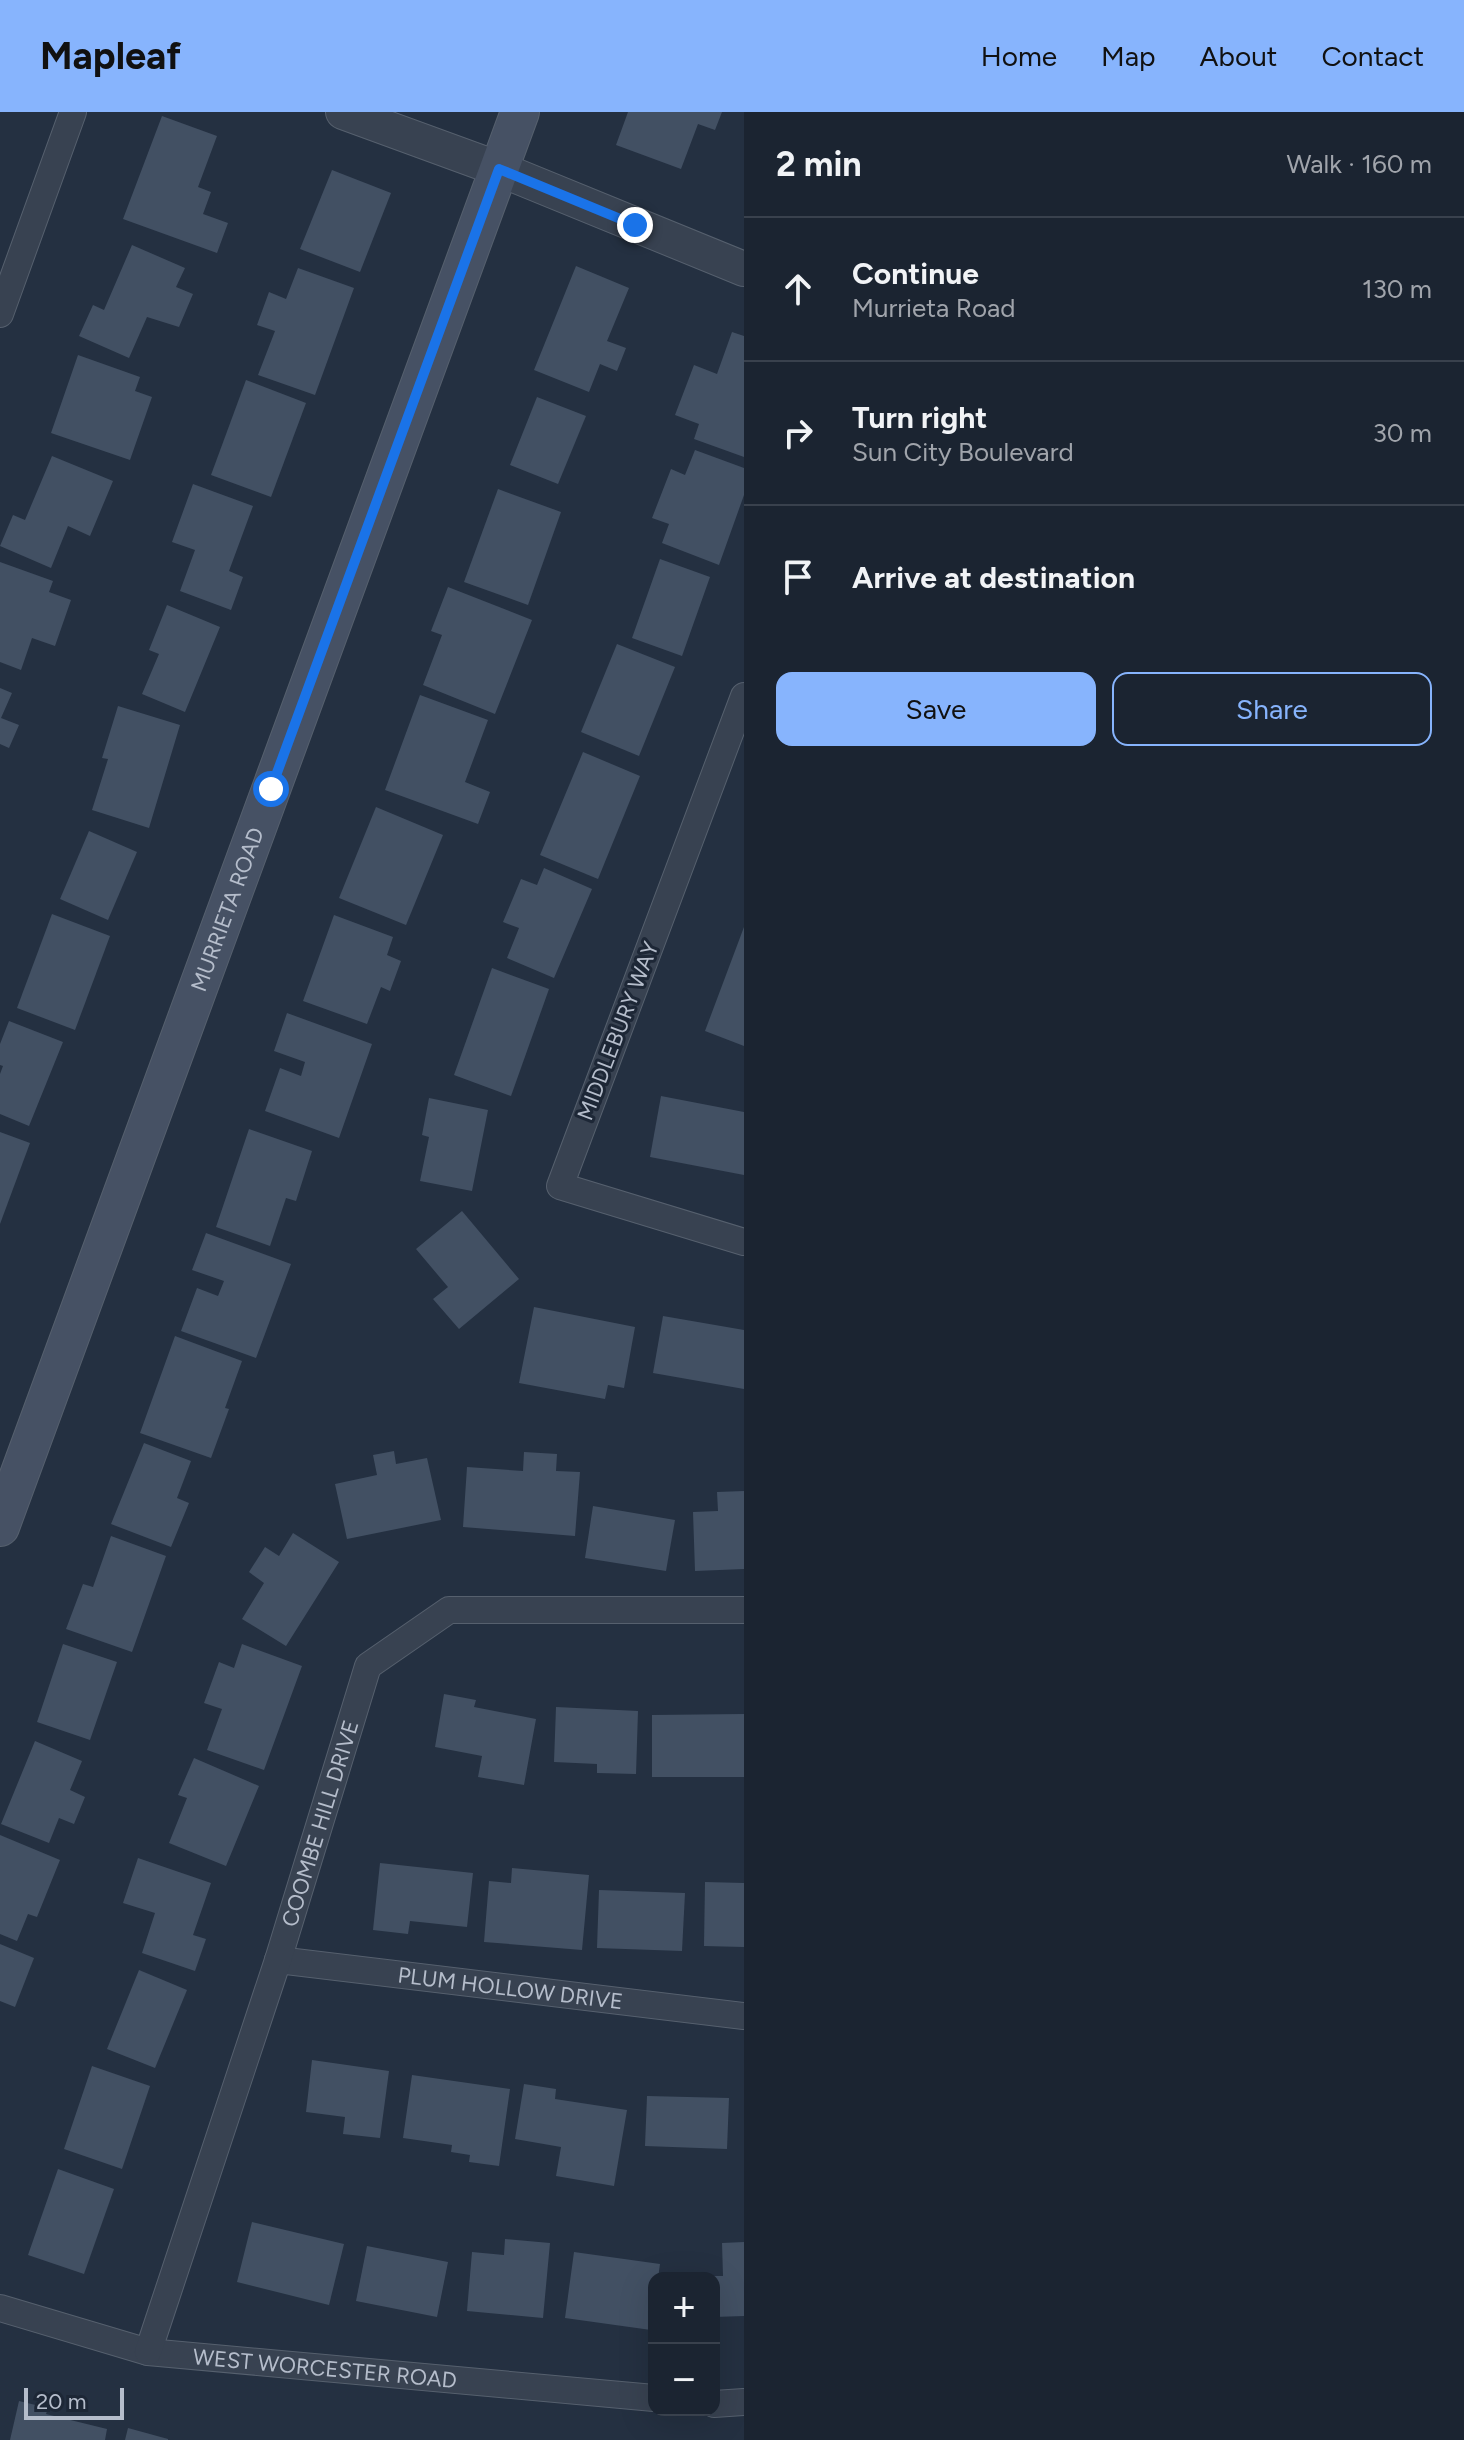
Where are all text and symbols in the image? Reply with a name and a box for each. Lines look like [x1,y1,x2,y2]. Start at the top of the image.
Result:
text: Mapleaf [40,33,181,79]
text: Home [981,39,1057,73]
text: Map [1101,39,1156,73]
text: About [1200,39,1277,73]
text: Contact [1321,39,1424,73]
text: 2 min [776,144,862,185]
text: Walk · 160 m [1286,148,1432,180]
route end [617,207,653,243]
text: Continue [852,255,979,292]
icon: ahead [776,267,820,311]
text: 130 m [1362,273,1432,305]
text: Murrieta Road [852,292,1016,324]
text: Turn right [852,399,987,436]
icon: right [776,411,820,455]
text: 30 m [1373,417,1432,449]
text: Sun City Boulevard [852,436,1074,468]
icon: arrive [776,555,820,599]
text: Arrive at destination [852,559,1135,596]
button: Save [776,672,1096,746]
button: Share [1112,672,1432,746]
route start [253,771,289,807]
street label: MURRIETA ROAD [185,824,269,995]
street label: MIDDLEBURY WAY [572,937,665,1124]
street label: COOMBE HILL DRIVE [276,1717,364,1930]
street label: PLUM HOLLOW DRIVE [396,1961,624,2015]
map controls [648,2272,720,2416]
button: + [648,2272,720,2344]
street label: WEST WORCESTER ROAD [192,2343,458,2394]
button: − [648,2344,720,2416]
scale bar [24,2384,124,2420]
text: 20 m [36,2388,87,2415]

